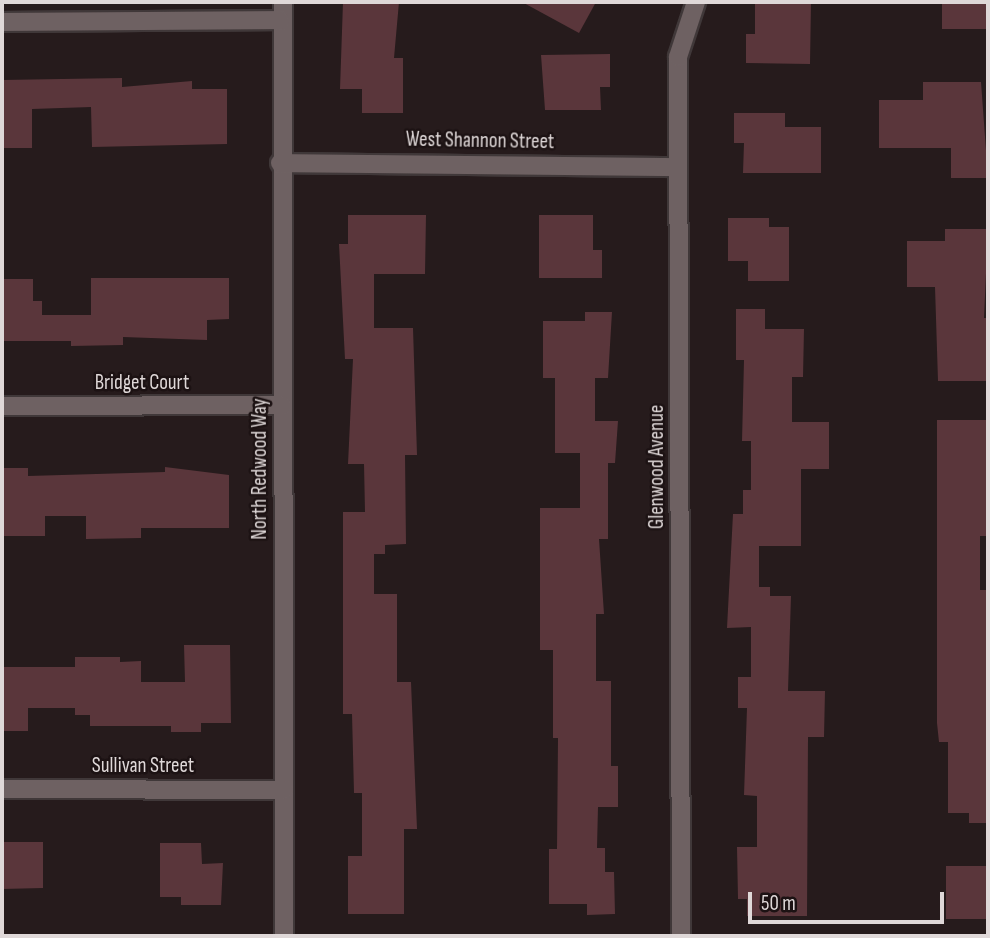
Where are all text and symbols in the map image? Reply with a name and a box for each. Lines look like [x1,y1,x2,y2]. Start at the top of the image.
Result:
street label: West Shannon Street [406,127,554,155]
street label: Bridget Court [95,370,189,396]
street label: North Redwood Way [247,398,273,540]
street label: Glenwood Avenue [644,405,670,529]
street label: Sullivan Street [92,753,194,779]
scale bar [752,878,948,922]
text: 50 m [761,891,796,916]

